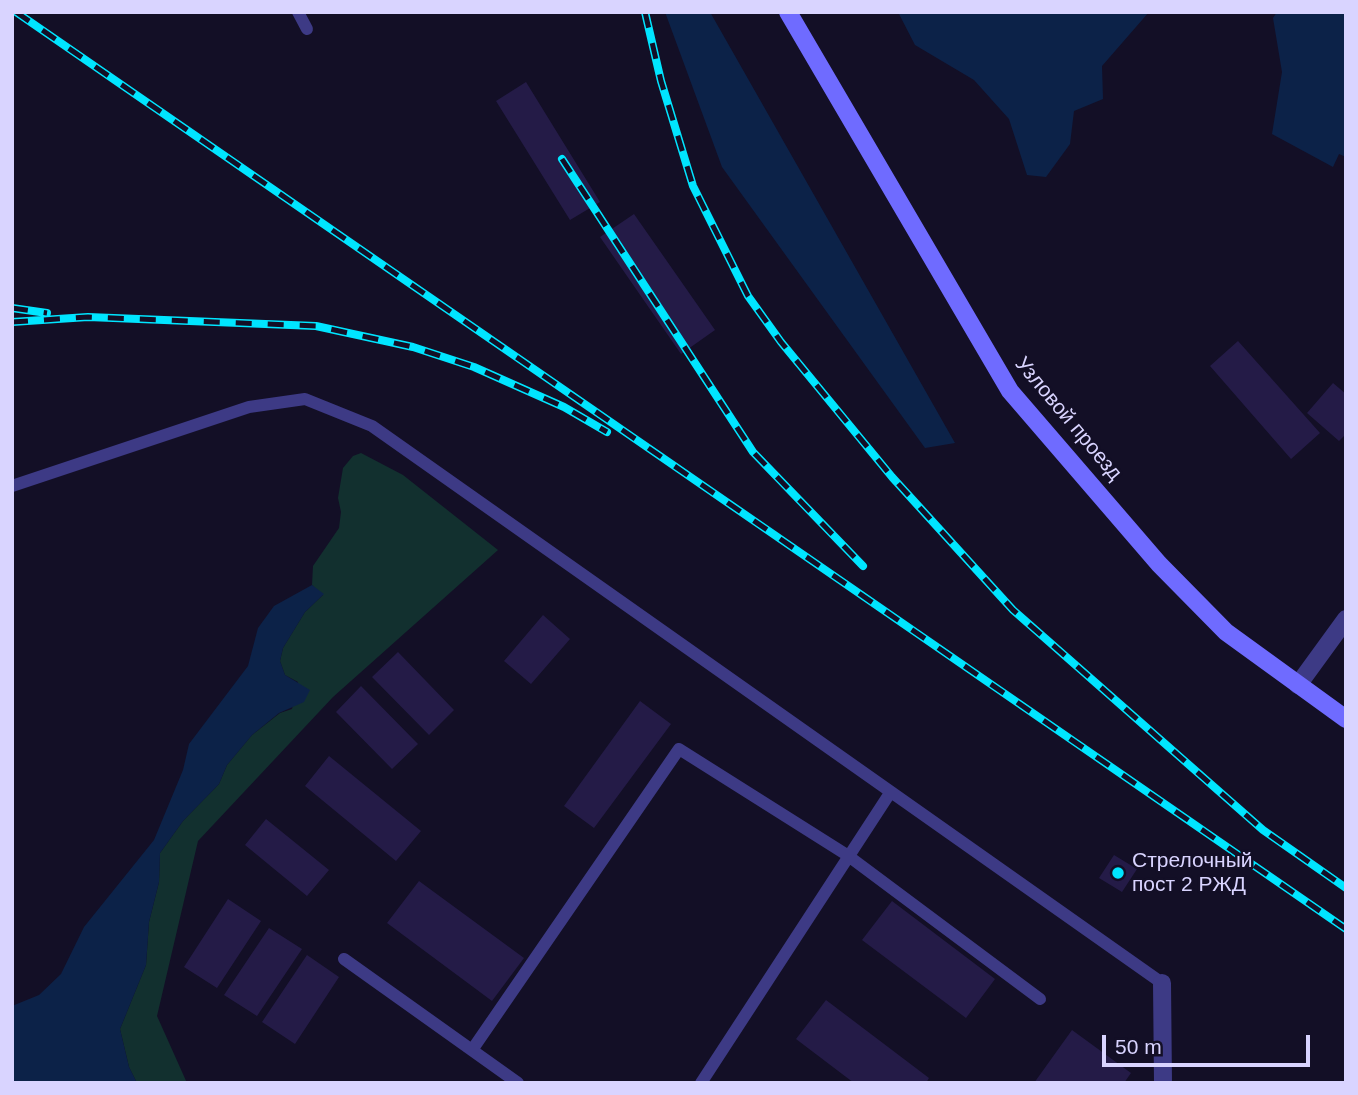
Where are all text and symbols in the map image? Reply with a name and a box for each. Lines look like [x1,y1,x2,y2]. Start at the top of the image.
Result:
street label: Узловой проезд [1009,352,1127,486]
place label: Стрелочный пост 2 РЖД [1132,848,1253,898]
marker: Стрелочный пост 2 РЖД [1110,865,1126,881]
scale bar [1106,1021,1314,1066]
text: 50 m [1115,1035,1162,1058]

